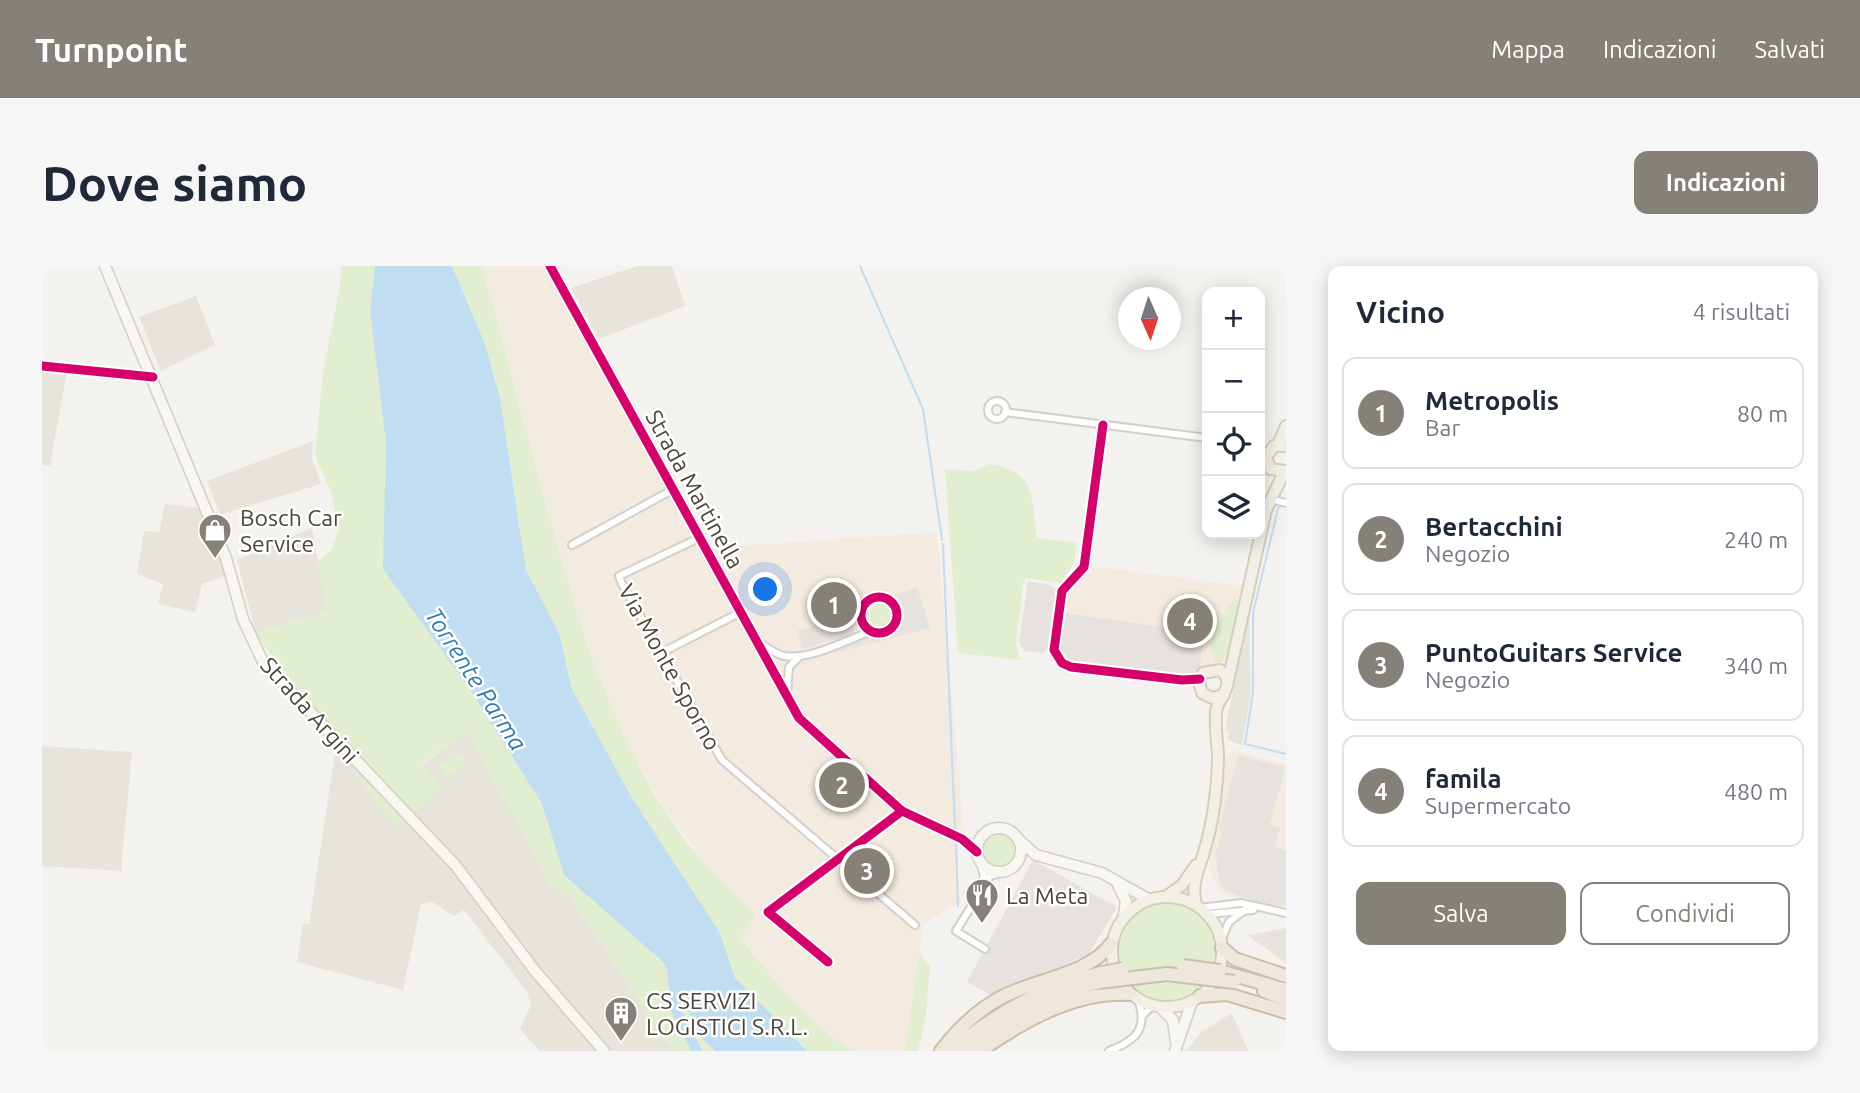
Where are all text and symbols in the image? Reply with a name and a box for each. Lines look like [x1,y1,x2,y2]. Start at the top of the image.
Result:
text: Turnpoint [35,31,187,68]
text: Mappa [1491,36,1565,63]
text: Indicazioni [1603,36,1717,63]
text: Salvati [1755,36,1825,63]
button: Indicazioni [1634,151,1818,214]
text: Dove siamo [42,155,307,210]
north arrow [1118,287,1181,350]
map controls [1202,287,1265,539]
button: + [1202,287,1265,350]
text: Vicino [1356,295,1445,329]
text: 4 risultati [1693,299,1790,324]
button: − [1202,350,1265,413]
text: Metropolis [1425,386,1559,415]
text: 1 [1375,401,1387,426]
text: 80 m [1737,401,1788,426]
street label: Strada Martinella [641,406,749,572]
button: locate [1202,413,1265,476]
text: Bar [1425,415,1460,440]
button: layers [1202,476,1265,539]
place label: Bosch Car Service [240,505,342,556]
shop icon: Bosch Car Service [196,511,234,560]
text: Bertacchini [1425,512,1563,541]
text: 2 [1375,527,1387,552]
text: 240 m [1724,527,1788,552]
text: Negozio [1425,541,1510,566]
your location [748,572,782,606]
pin: 1 [811,579,857,631]
street label: Via Monte Sporno [614,580,726,754]
pin: 4 [1167,595,1213,647]
water label: Torrente Parma [420,603,532,755]
text: PuntoGuitars Service [1425,638,1682,667]
street label: Strada Argini [256,652,364,768]
text: 3 [1375,653,1387,678]
text: 340 m [1724,653,1788,678]
text: Negozio [1425,667,1510,692]
pin: 2 [819,759,865,811]
text: famila [1425,764,1502,793]
text: 4 [1375,779,1387,804]
text: 480 m [1724,779,1788,804]
text: Supermercato [1425,793,1571,818]
pin: 3 [844,845,890,897]
restaurant icon: La Meta [963,876,1001,925]
button: Salva [1356,882,1566,945]
button: Condividi [1580,882,1790,945]
place label: La Meta [1006,883,1088,908]
place label: CS SERVIZI LOGISTICI S.R.L. [646,988,808,1039]
building icon: CS SERVIZI LOGISTICI S.R.L. [602,994,640,1043]

